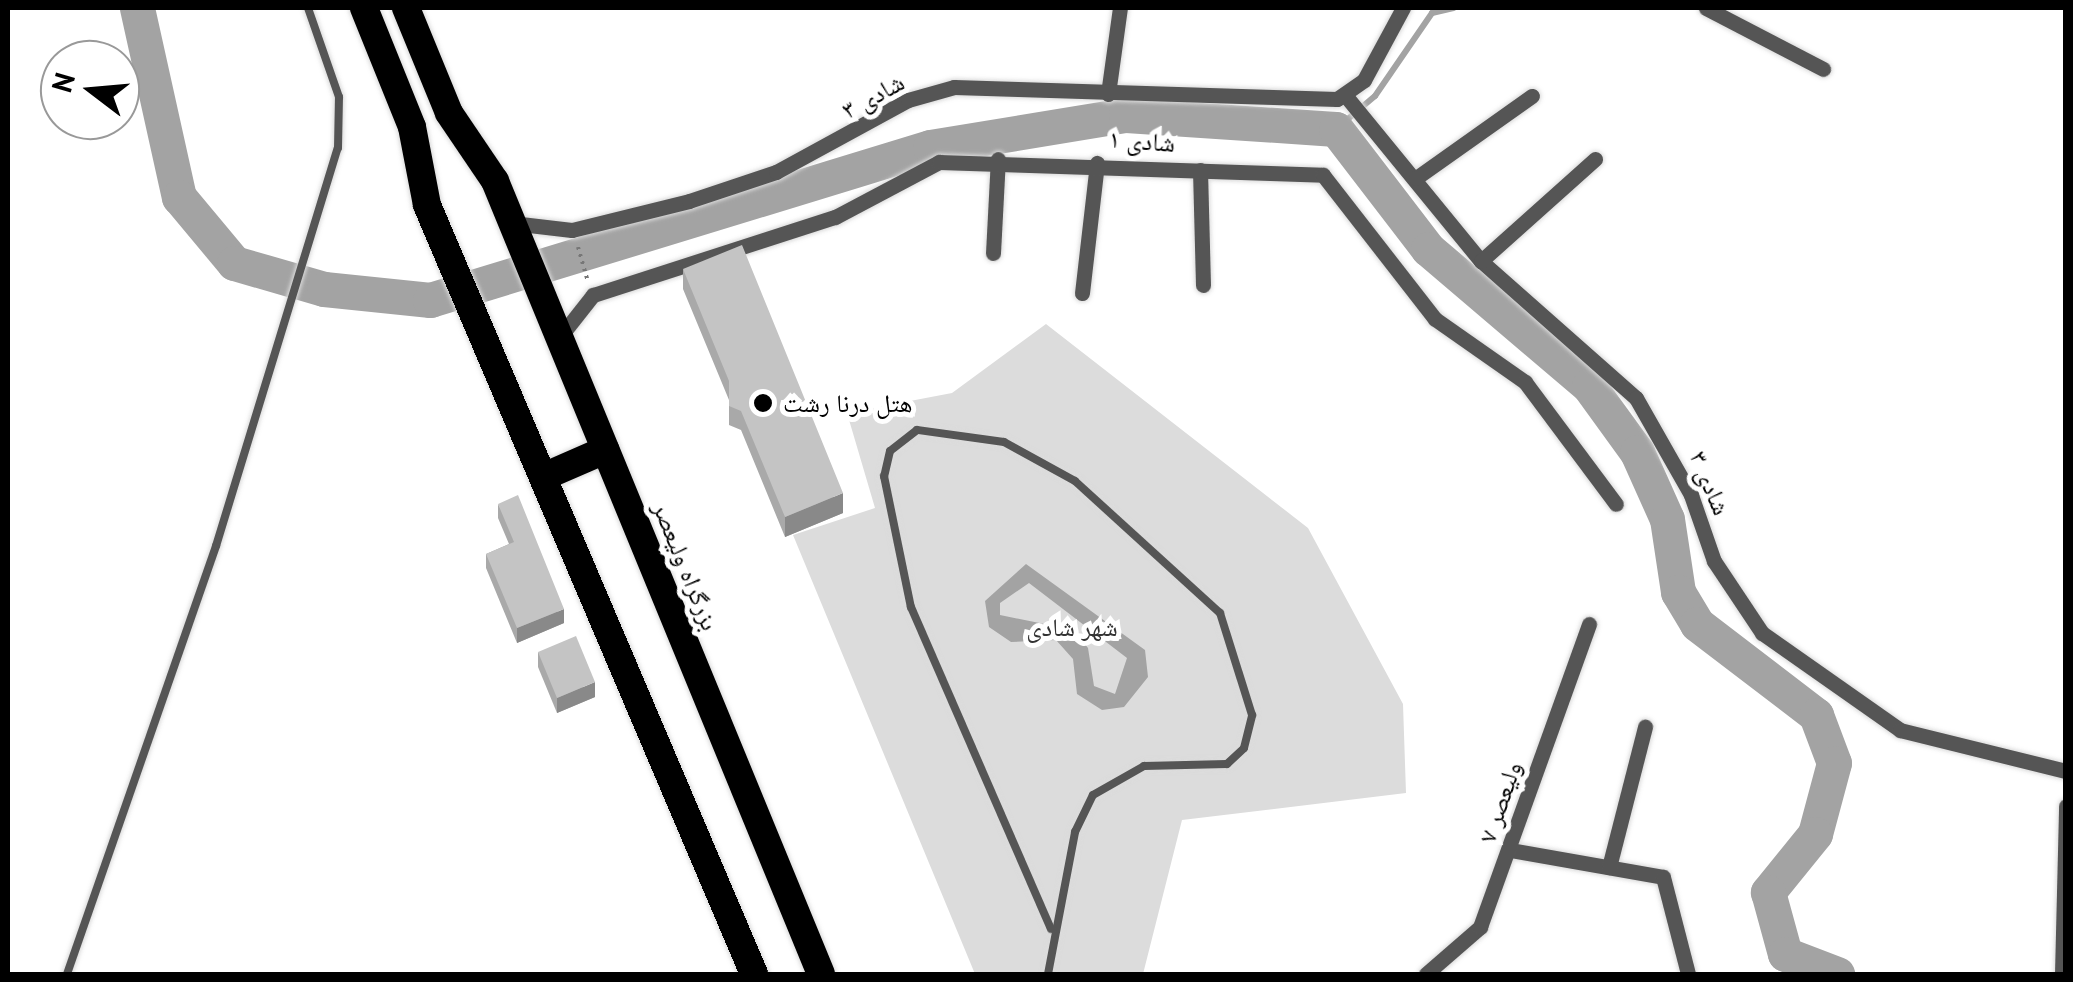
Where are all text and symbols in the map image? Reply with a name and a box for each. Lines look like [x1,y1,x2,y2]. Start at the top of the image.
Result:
north arrow [40,40,140,140]
street label: شادی ۳ [837,67,909,125]
text: N [42,68,83,96]
street label: شادی ۱ [1108,124,1176,158]
place label: هتل درنا رشت [783,388,913,418]
marker: هتل درنا رشت [752,392,774,414]
street label: شادی ۳ [1683,447,1737,519]
street label: بزرگراه ولیعصر [647,497,725,635]
park label: شهر شادی [1026,612,1118,642]
street label: ولیعصر ۷ [1472,757,1528,847]

